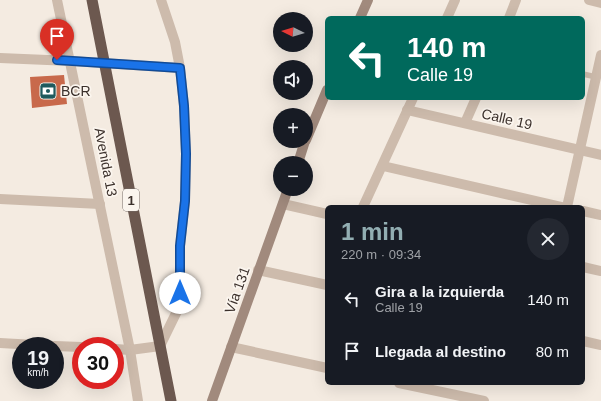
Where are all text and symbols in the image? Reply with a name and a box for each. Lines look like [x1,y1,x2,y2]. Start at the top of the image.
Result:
north arrow [273,12,313,52]
map controls [273,12,313,196]
pin [40,19,74,60]
icon: arrive [46,25,68,47]
icon: left [341,32,393,84]
text: 140 m [407,32,486,63]
button: sound [273,60,313,100]
text: Calle 19 [407,65,473,85]
bank icon: BCR [38,81,58,101]
place label: BCR [61,83,91,99]
street label: Calle 19 [480,105,534,133]
button: + [273,108,313,148]
street label: Avenida 13 [91,126,121,198]
button: − [273,156,313,196]
road number: 1 [123,189,139,211]
text: 1 min [341,218,404,245]
button: close [527,218,569,260]
text: 220 m · 09:34 [341,247,421,262]
street label: Vía 131 [221,264,253,315]
position arrow [159,272,201,314]
text: Gira a la izquierda [375,283,504,300]
icon: left [341,288,363,310]
text: 140 m [527,291,569,308]
text: Calle 19 [375,300,423,315]
speed limit sign: 30 [72,337,124,389]
icon: arrive [341,340,363,362]
text: Llegada al destino [375,343,506,360]
text: 80 m [536,343,569,360]
text: 19 [27,347,49,369]
text: km/h [27,367,49,378]

